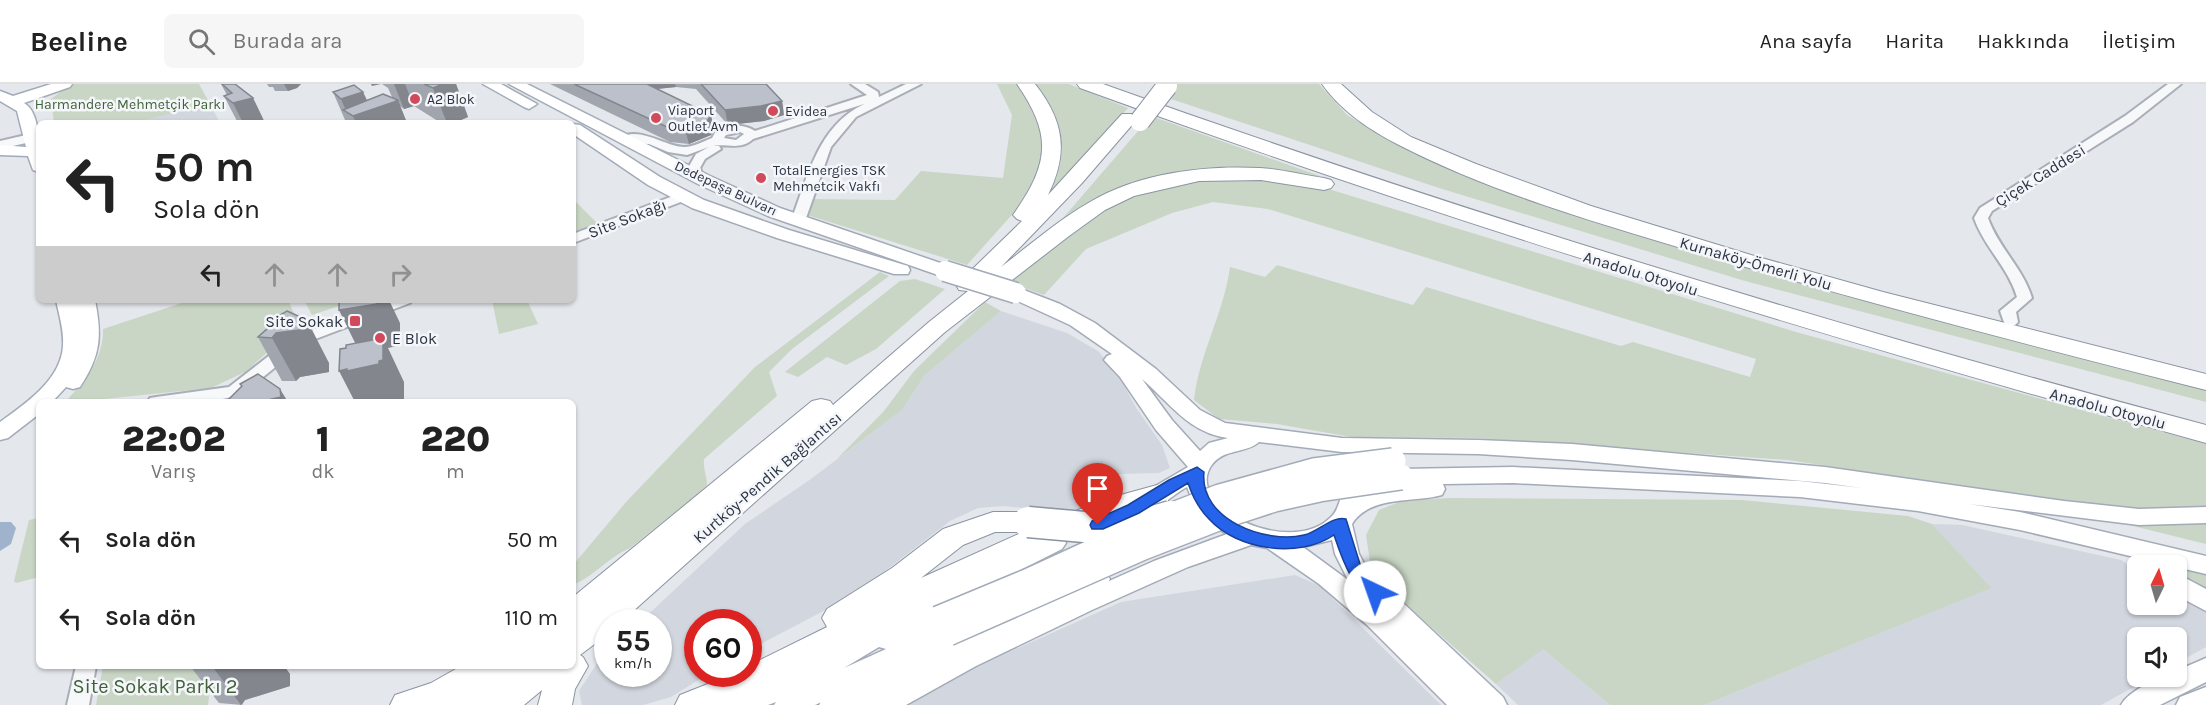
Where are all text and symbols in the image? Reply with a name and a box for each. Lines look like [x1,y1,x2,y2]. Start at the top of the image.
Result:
search box [164,14,584,68]
text: Beeline [30,25,128,58]
icon: search [185,25,218,58]
text: Burada ara [233,28,342,54]
text: Ana sayfa [1760,29,1852,53]
text: Harita [1885,29,1944,53]
text: Hakkında [1977,29,2069,53]
text: İletişim [2102,29,2176,53]
place label: A2 Blok [427,91,475,108]
marker: A2 Blok [408,92,422,106]
park label: Harmandere Mehmetçik Parkı [35,96,225,113]
place label: Viaport Outlet Avm [668,102,738,135]
place label: Evidea [785,103,827,120]
marker: Evidea [766,104,780,118]
marker: Viaport Outlet Avm [649,111,663,125]
street label: Çiçek Caddesi [1992,140,2089,211]
text: 50 m [153,142,255,192]
icon: left [54,144,132,222]
street label: Dedepaşa Bulvarı [672,157,780,220]
place label: TotalEnergies TSK Mehmetcik Vakfı [773,162,886,195]
marker: TotalEnergies TSK Mehmetcik Vakfı [754,171,768,185]
text: Sola dön [153,193,260,225]
street label: Site Sokağı [585,195,669,242]
street label: Kurnaköy-Ömerli Yolu [1678,233,1834,294]
street label: Anadolu Otoyolu [1581,247,1701,300]
icon: left [195,258,228,291]
icon: ahead [258,258,291,291]
icon: ahead [321,258,354,291]
icon: right [384,258,417,291]
place label: Site Sokak [265,312,343,331]
marker: Site Sokak [348,314,362,328]
place label: E Blok [392,329,437,348]
marker: E Blok [373,331,387,345]
street label: Anadolu Otoyolu [2048,384,2168,433]
street label: Kurtköy-Pendik Bağlantısı [689,408,845,547]
text: 22:02 [122,418,226,460]
text: 1 [316,418,330,460]
text: 220 [420,418,490,460]
text: Varış [151,460,196,483]
text: dk [311,460,335,483]
text: m [446,460,465,483]
pin [1072,463,1123,525]
icon: arrive [1081,472,1114,505]
icon: left [54,524,87,557]
text: Sola dön [105,527,196,553]
text: 50 m [507,527,558,553]
north arrow [2127,555,2187,615]
map controls [2127,555,2187,687]
position arrow [1343,560,1407,624]
icon: left [54,602,87,635]
text: Sola dön [105,605,196,631]
text: 110 m [505,605,558,631]
speed limit sign: 60 [684,609,762,687]
text: 55 [616,623,650,659]
button: sound [2127,627,2187,687]
text: km/h [614,654,652,672]
park label: Site Sokak Parkı 2 [73,675,237,698]

